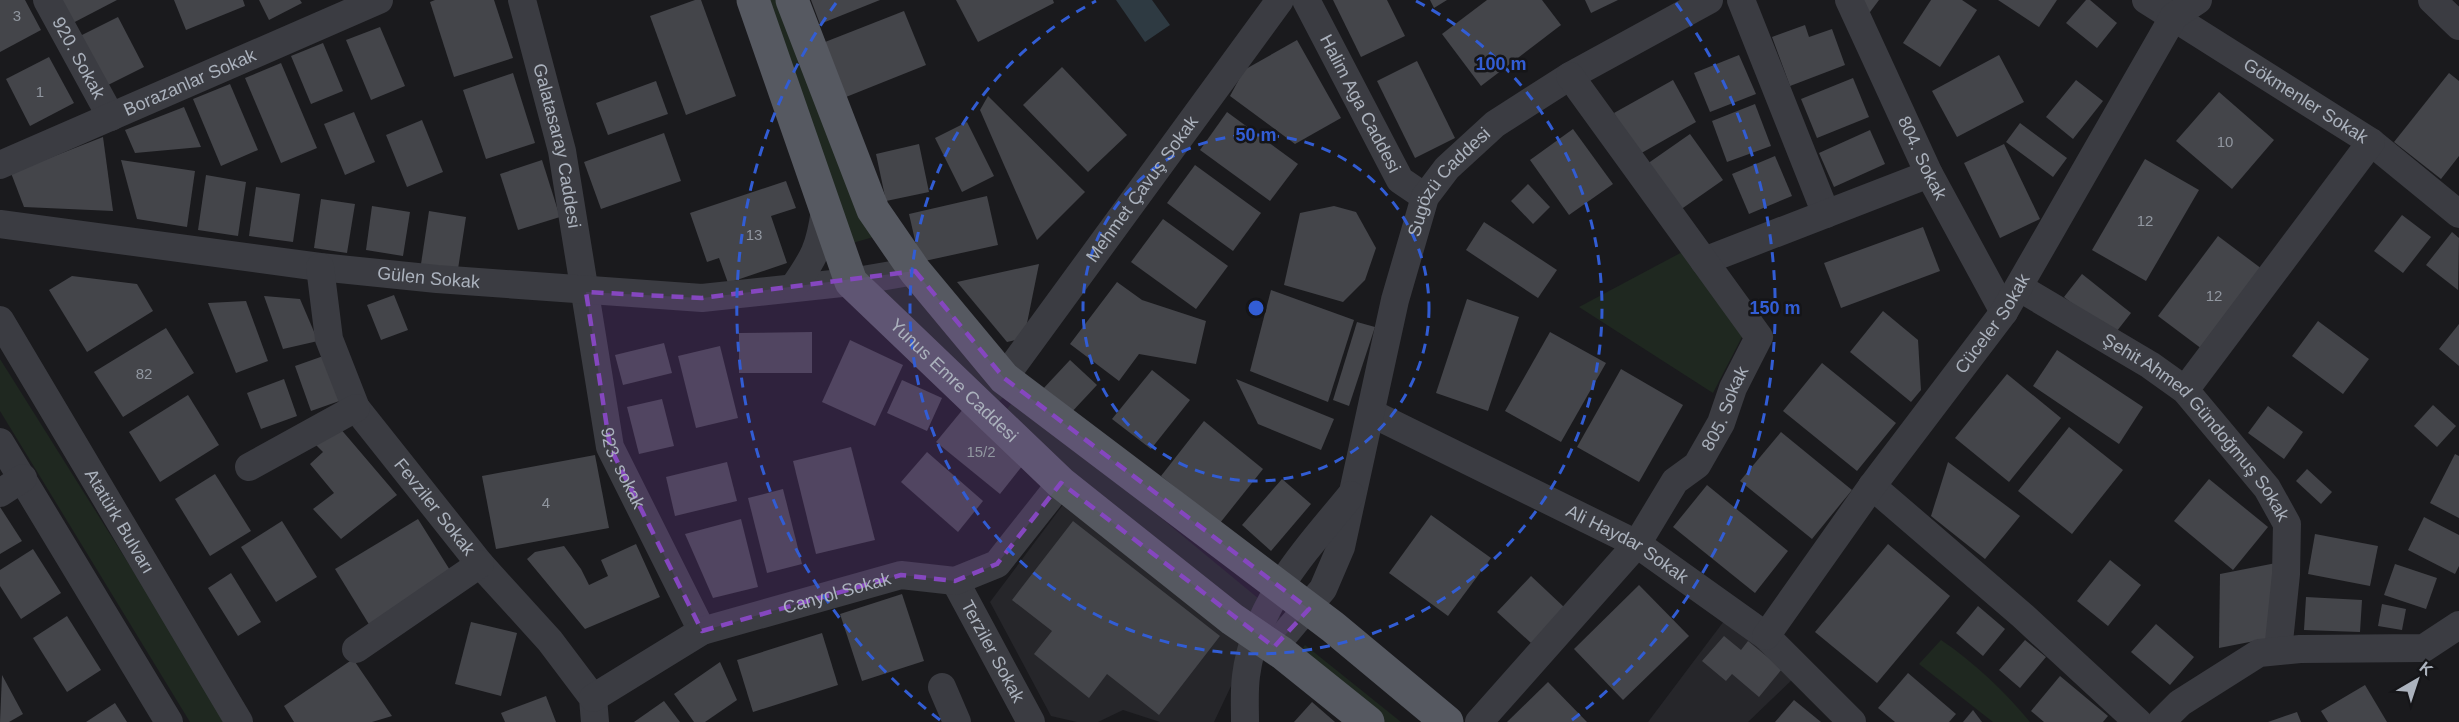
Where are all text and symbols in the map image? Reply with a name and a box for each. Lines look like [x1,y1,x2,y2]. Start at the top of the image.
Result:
house number: 3 [13,7,21,24]
street label: 920. Sokak [48,14,110,103]
street label: Halim Aga Caddesi [1316,31,1404,176]
street label: Borazanlar Sokak [121,44,260,120]
text: 100 m [1475,54,1527,74]
street label: Gökmenler Sokak [2240,54,2373,148]
street label: Galatasaray Caddesi [529,61,584,229]
house number: 1 [36,83,44,100]
street label: Mehmet Çavuş Sokak [1082,111,1203,266]
street label: 804. Sokak [1894,113,1951,204]
street label: Sugözü Caddesi [1404,124,1494,239]
text: 50 m [1235,125,1277,145]
house number: 10 [2217,133,2233,150]
house number: 12 [2137,212,2153,229]
house number: 13 [746,226,762,243]
street label: Gülen Sokak [376,263,482,292]
street label: Cüceler Sokak [1951,269,2034,378]
house number: 12 [2206,287,2222,304]
centre of rings [1246,298,1266,318]
text: 150 m [1749,298,1801,318]
street label: Yunus Emre Caddesi [886,315,1022,446]
street label: Şehit Ahmed Gündoğmuş Sokak [2099,329,2294,525]
street label: 805. Sokak [1697,362,1753,454]
house number: 82 [136,365,152,382]
street label: 923. sokak [597,426,650,513]
house number: 15/2 [966,443,996,460]
street label: Fevziler Sokak [390,454,480,560]
street label: Atatürk Bulvarı [81,465,158,577]
house number: 4 [542,494,550,511]
street label: Ali Haydar Sokak [1563,501,1693,588]
street label: Canyol Sokak [781,568,894,618]
street label: Terziler Sokak [957,597,1029,707]
north arrow [2387,650,2447,710]
text: K [2416,658,2436,679]

